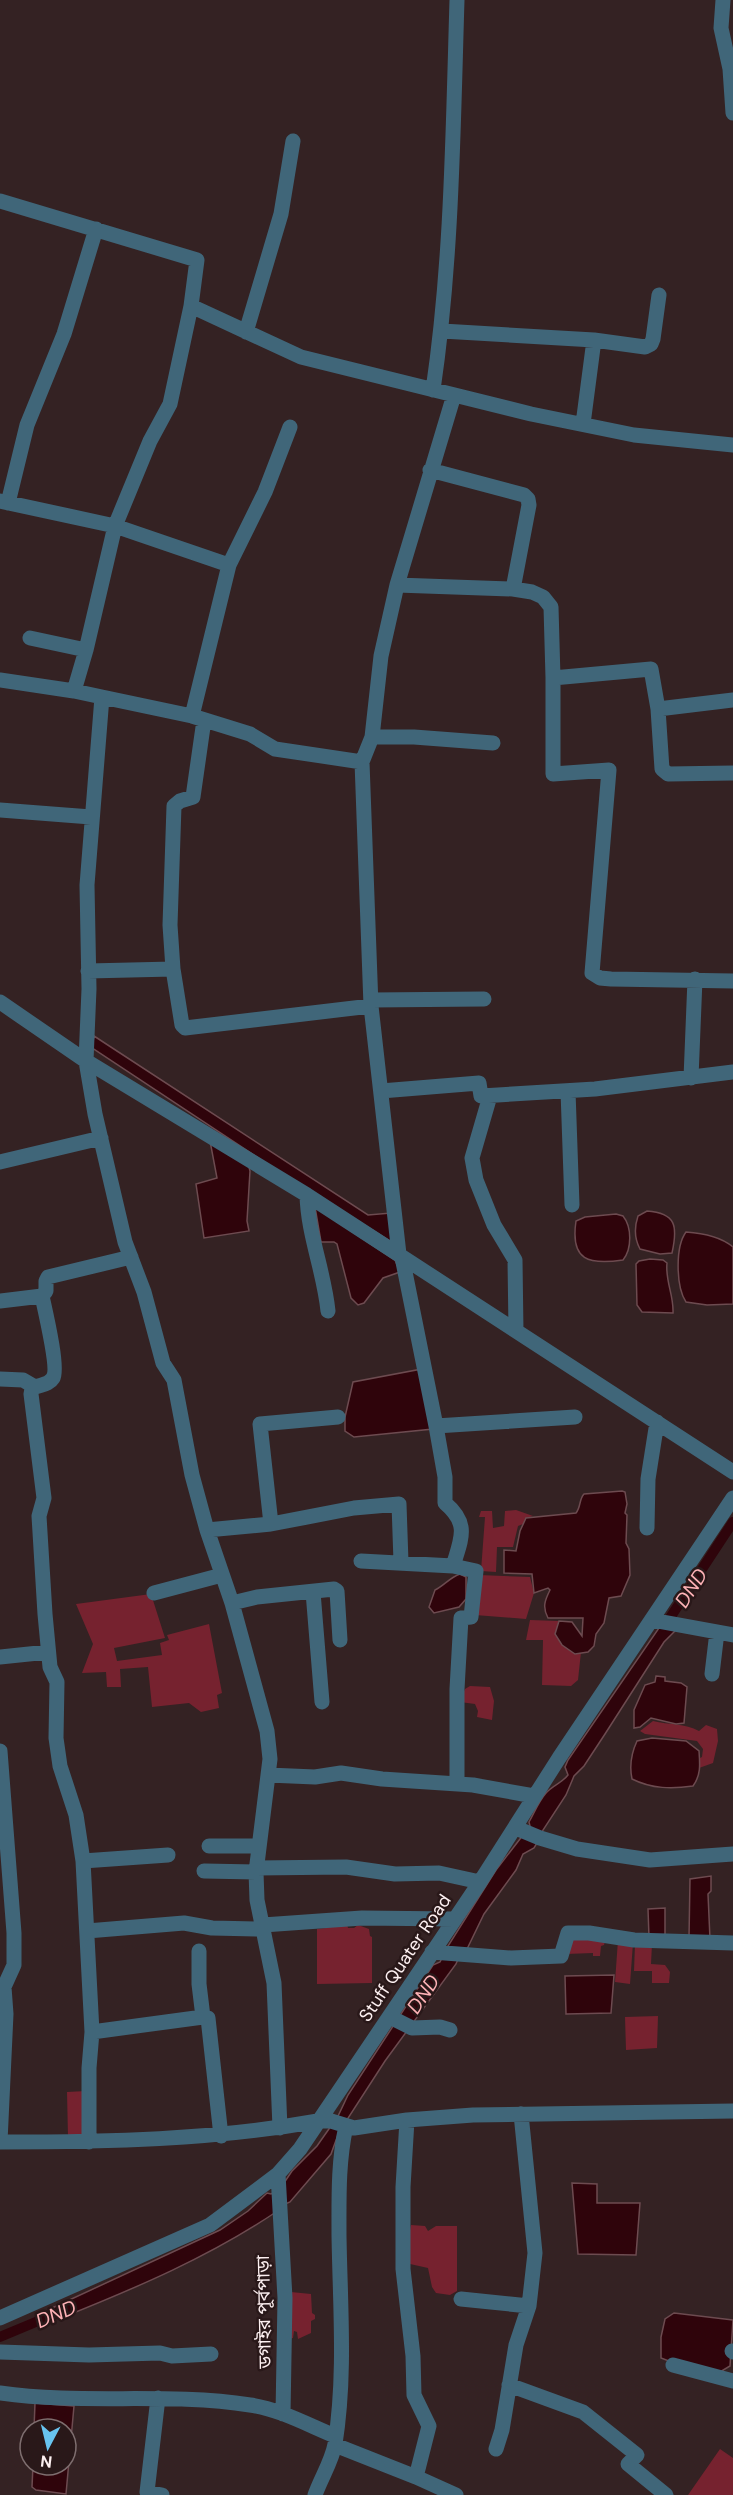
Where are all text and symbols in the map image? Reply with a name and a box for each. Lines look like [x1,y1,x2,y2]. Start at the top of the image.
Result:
water label: DND [669,1563,713,1612]
street label: Stuff Quater Road [353,1890,457,2026]
water label: DND [401,1969,445,2018]
street label: ডগাইর পূর্বপাড়া [251,2255,277,2370]
water label: DND [32,2294,80,2334]
north arrow [18,2417,78,2477]
text: N [39,2450,53,2473]

